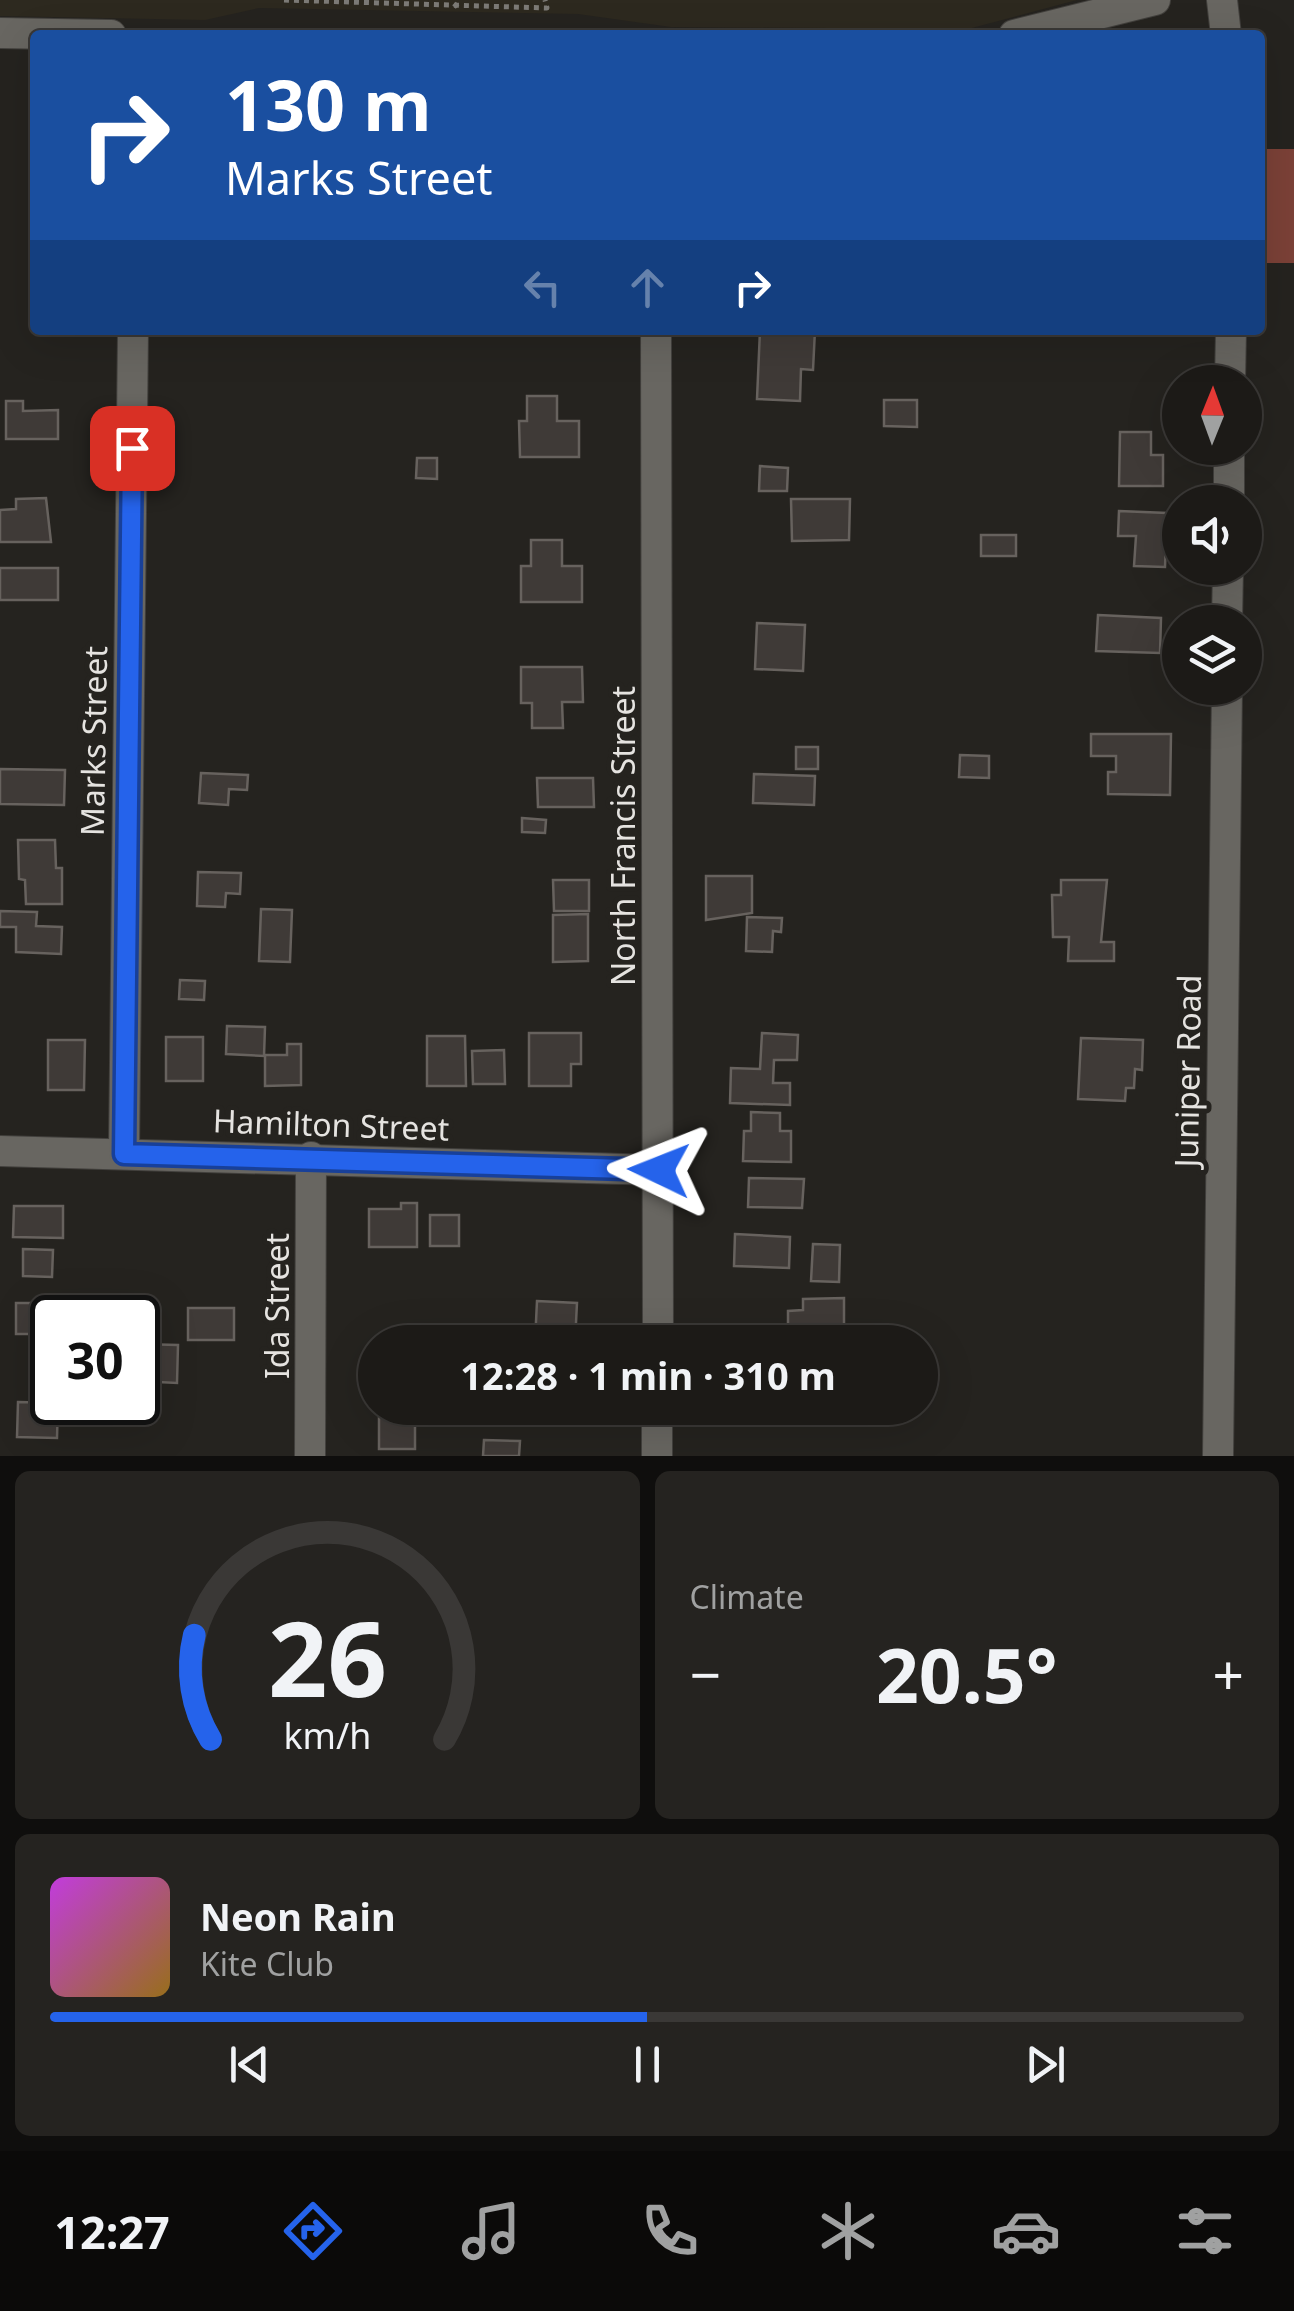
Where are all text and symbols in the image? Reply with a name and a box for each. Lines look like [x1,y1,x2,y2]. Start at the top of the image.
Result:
text: 130 m [225,56,432,152]
icon: right [60,70,190,200]
text: Marks Street [225,147,493,208]
icon: left [515,260,570,315]
icon: ahead [620,260,675,315]
icon: right [725,260,780,315]
north arrow [1162,365,1262,465]
map controls [1162,365,1262,705]
pin [90,406,175,491]
icon: arrive [105,421,160,476]
button: sound [1162,485,1262,585]
button: layers [1162,605,1262,705]
street label: Marks Street [70,645,116,837]
street label: North Francis Street [601,686,644,986]
street label: Juniper Road [1164,974,1210,1171]
street label: Hamilton Street [212,1098,450,1150]
position arrow [607,1118,711,1222]
street label: Ida Street [255,1233,298,1379]
speed limit sign: 30 [30,1295,160,1425]
text: 12:28 · 1 min · 310 m [460,1349,836,1401]
text: Climate [690,1575,804,1618]
text: 26 [268,1586,387,1727]
text: 20.5° [876,1623,1058,1725]
text: − [690,1636,721,1711]
text: + [1213,1636,1244,1711]
text: km/h [283,1711,371,1759]
text: Neon Rain [200,1890,396,1942]
text: Kite Club [200,1942,334,1985]
icon: previous [222,2037,277,2092]
icon: pause [620,2037,675,2092]
icon: next [1018,2037,1073,2092]
icon: directions [278,2196,348,2266]
icon: music [456,2196,526,2266]
icon: phone [635,2196,705,2266]
icon: climate [813,2196,883,2266]
icon: car [991,2196,1061,2266]
icon: filters [1170,2196,1240,2266]
text: 12:27 [54,2201,170,2262]

